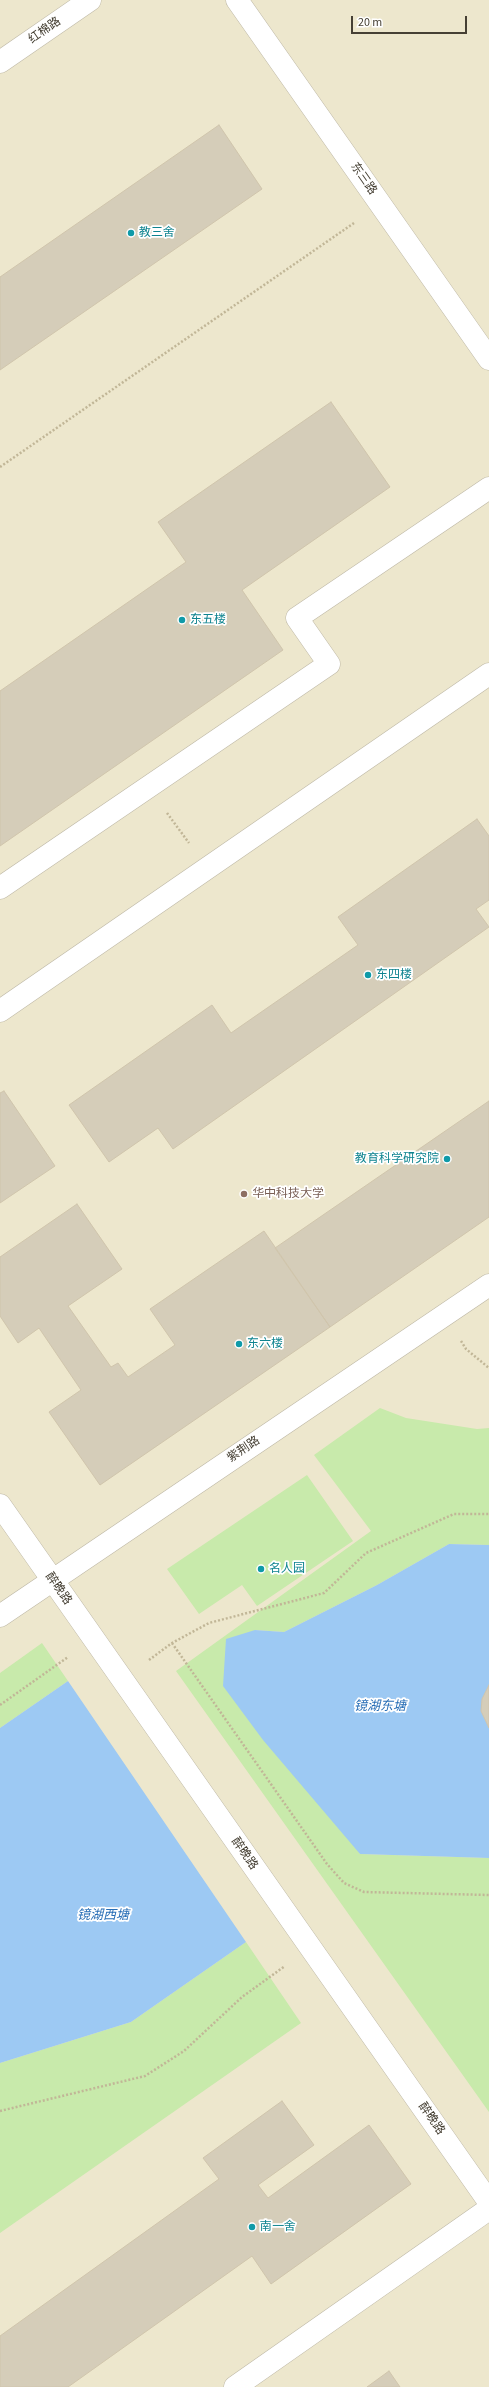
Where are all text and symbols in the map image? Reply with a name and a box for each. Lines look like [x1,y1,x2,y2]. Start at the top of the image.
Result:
scale bar [353,8,469,34]
text: 20 m [358,14,382,31]
street label: 红棉路 [26,15,64,47]
street label: 东三路 [347,160,379,198]
place label: 教三舍 [139,226,175,240]
marker: 教三舍 [126,228,136,238]
place label: 东五楼 [190,613,226,627]
marker: 东五楼 [177,615,187,625]
place label: 东四楼 [376,968,412,982]
marker: 东四楼 [363,970,373,980]
place label: 教育科学研究院 [355,1152,439,1166]
marker: 教育科学研究院 [442,1154,452,1164]
place label: 华中科技大学 [252,1187,324,1201]
marker: 华中科技大学 [239,1189,249,1199]
place label: 东六楼 [247,1337,283,1351]
marker: 东六楼 [234,1339,244,1349]
street label: 紫荆路 [225,1434,263,1466]
place label: 名人园 [269,1562,305,1576]
marker: 名人园 [256,1564,266,1574]
street label: 醉晚路 [42,1570,74,1608]
water label: 镜湖东塘 [354,1699,406,1715]
street label: 醉晚路 [228,1835,260,1873]
water label: 镜湖西塘 [77,1908,129,1924]
street label: 醉晚路 [415,2100,447,2138]
place label: 南一舍 [260,2220,296,2234]
marker: 南一舍 [247,2222,257,2232]

